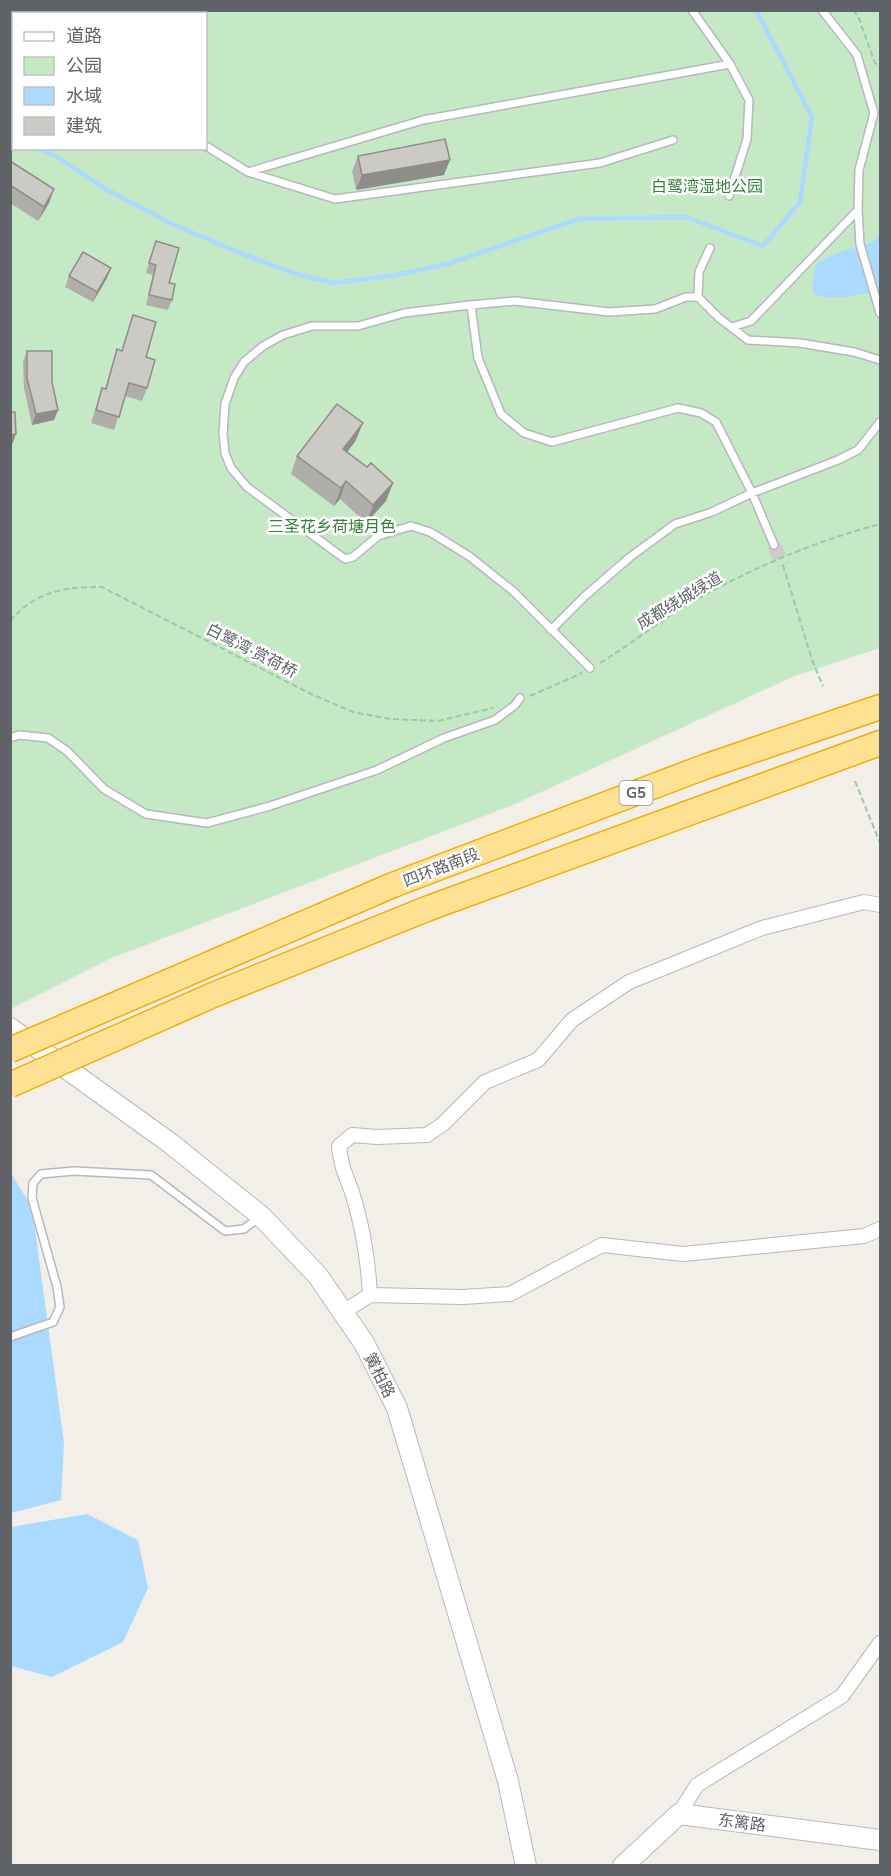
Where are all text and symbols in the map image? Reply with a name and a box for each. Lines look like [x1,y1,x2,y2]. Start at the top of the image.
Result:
legend [12,12,207,150]
text: 道路 [66,24,102,48]
text: 公园 [66,54,102,78]
text: 水域 [66,84,102,108]
text: 建筑 [66,114,102,138]
park label: 白鹭湾湿地公园 [651,176,763,198]
park label: 三圣花乡荷塘月色 [268,516,396,538]
street label: 成都绕城绿道 [633,567,726,635]
street label: 白鹭湾·赏荷桥 [202,618,301,683]
road number: G5 [620,781,652,805]
street label: 四环路南段 [400,843,483,893]
street label: 黉柏路 [358,1349,400,1402]
street label: 东篱路 [717,1809,767,1837]

